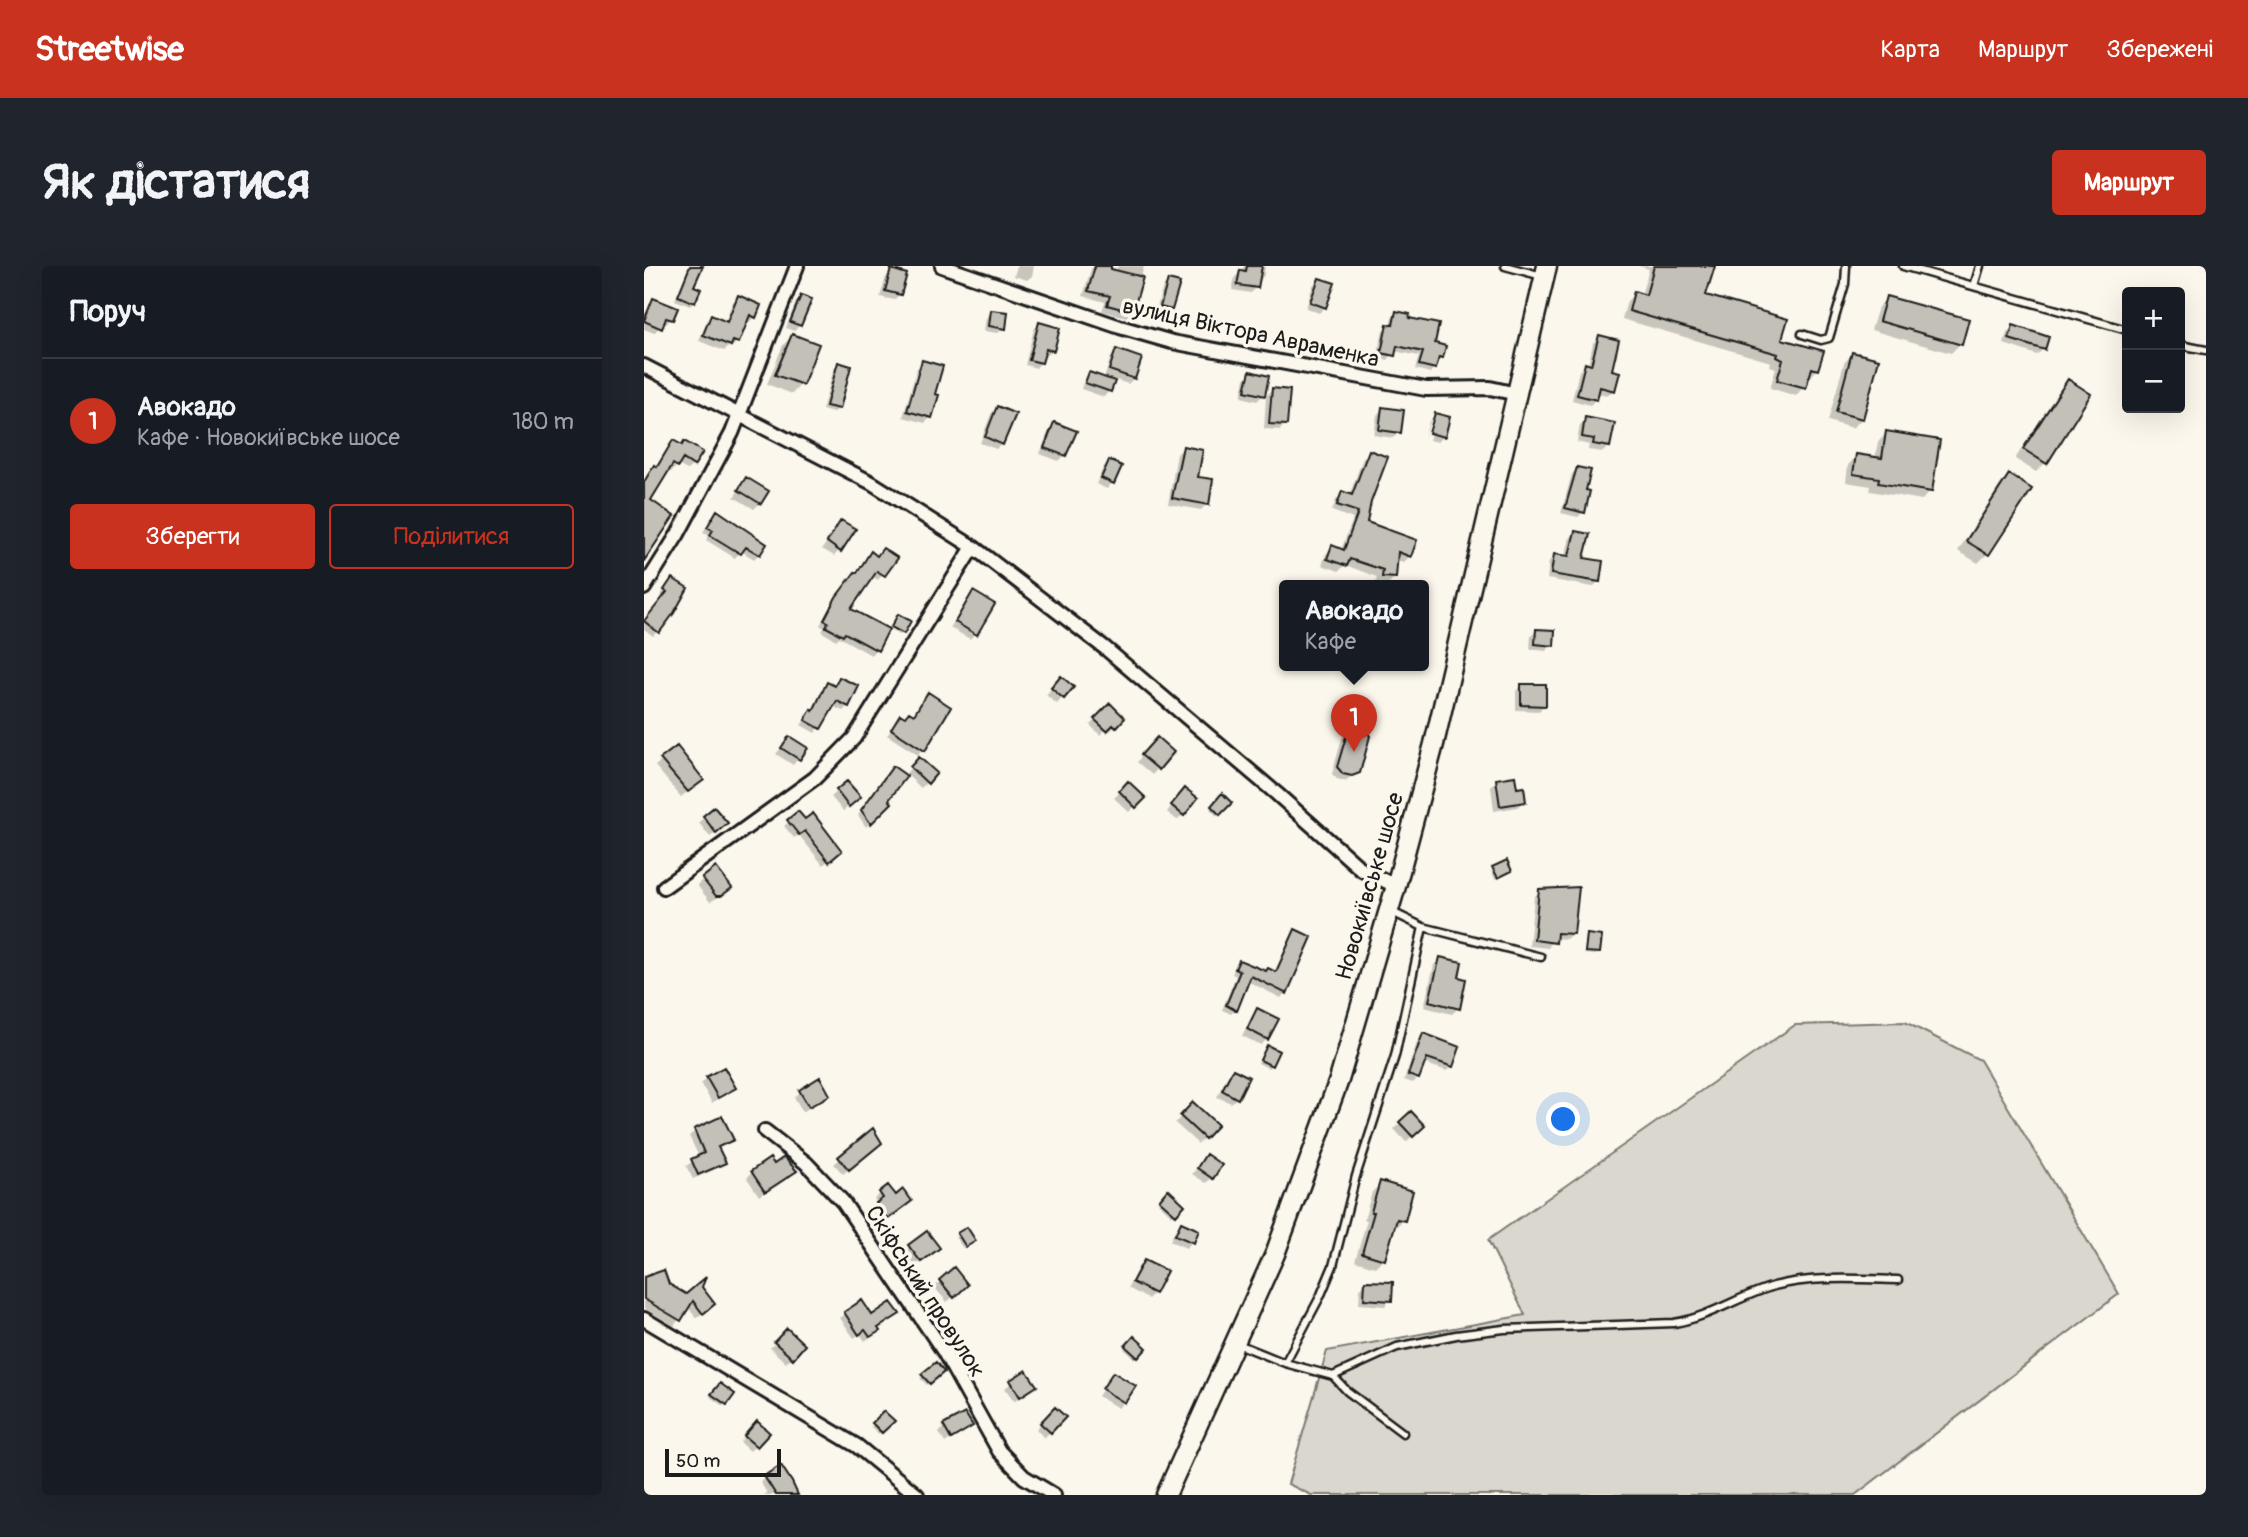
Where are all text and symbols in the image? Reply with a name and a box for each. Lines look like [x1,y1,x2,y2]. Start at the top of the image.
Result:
text: Streetwise [35,29,184,70]
text: Карта [1881,35,1940,64]
text: Маршрут [1978,35,2068,64]
text: Збережені [2106,35,2213,64]
button: Маршрут [2052,150,2206,215]
text: Як дістатися [42,152,310,213]
map controls [2122,287,2185,413]
button: + [2122,287,2185,350]
street label: вулиця Віктора Авраменка [1120,291,1382,374]
text: Поруч [70,293,146,330]
button: − [2122,350,2185,413]
text: Авокадо [137,391,236,423]
text: 1 [89,407,98,436]
text: 180 m [512,407,574,436]
text: Кафе · Новокиївське шосе [137,423,400,452]
button: Зберегти [70,504,315,569]
button: Поділитися [329,504,574,569]
popup [1279,580,1429,671]
text: Авокадо [1305,595,1403,627]
text: Кафе [1305,627,1356,656]
pin: 1 [1331,694,1377,752]
street label: Новокиївське шосе [1329,788,1410,983]
your location [1546,1102,1580,1136]
street label: Скіфський провулок [859,1200,992,1383]
scale bar [665,1446,780,1478]
text: 50 m [676,1449,720,1473]

